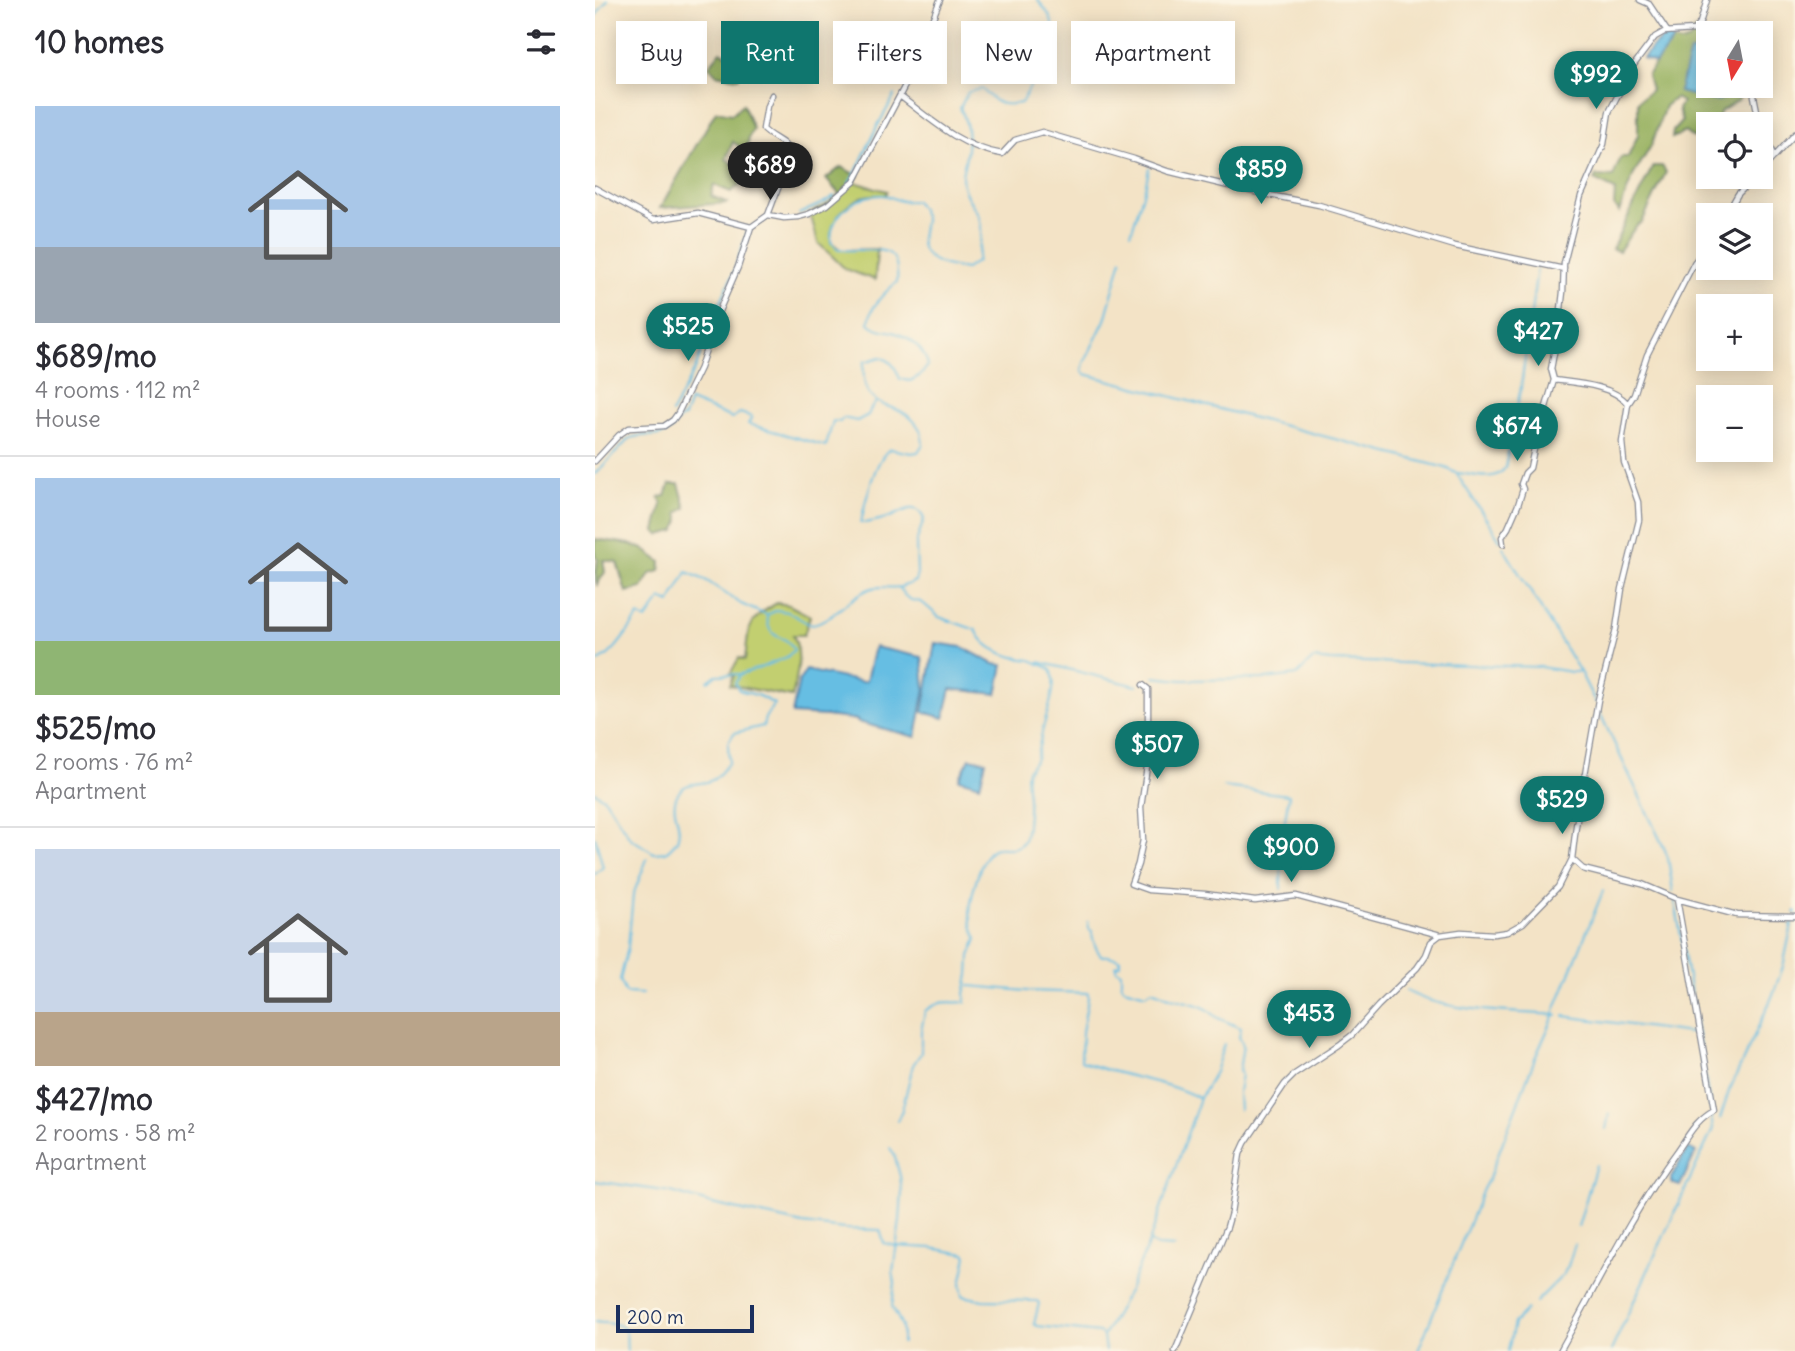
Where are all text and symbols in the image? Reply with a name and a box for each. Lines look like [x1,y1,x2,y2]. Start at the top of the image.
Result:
chip: Buy [616,21,707,84]
chip: Rent [721,21,819,84]
chip: Filters [833,21,947,84]
chip: New [961,21,1057,84]
chip: Apartment [1071,21,1235,84]
north arrow [1696,21,1773,98]
map controls [1696,21,1773,462]
text: 10 homes [35,23,164,61]
icon: filters [522,23,560,61]
pin: $992 [1555,52,1637,111]
text: $992 [1570,59,1622,88]
button: locate [1696,112,1773,189]
pin: $689 [729,142,811,202]
pin: $859 [1220,146,1302,206]
text: $689 [744,150,796,179]
icon: home [235,152,361,278]
text: $859 [1235,154,1287,183]
button: layers [1696,203,1773,280]
button: + [1696,294,1773,371]
pin: $525 [647,304,729,363]
pin: $427 [1497,308,1579,368]
text: $525 [662,311,714,340]
text: $427 [1513,316,1563,345]
text: $689/mo [35,337,157,375]
text: 4 rooms · 112 m² [35,375,201,404]
button: − [1696,385,1773,462]
text: House [35,404,101,433]
pin: $674 [1476,404,1558,463]
text: $674 [1492,411,1542,440]
icon: home [235,524,361,650]
text: $525/mo [35,709,156,747]
pin: $507 [1116,722,1198,781]
text: $507 [1131,729,1183,758]
text: 2 rooms · 76 m² [35,747,193,776]
text: Apartment [35,776,147,805]
pin: $529 [1521,776,1603,836]
text: $529 [1536,784,1588,813]
pin: $900 [1250,824,1332,884]
text: $900 [1263,832,1319,861]
icon: home [235,895,361,1021]
pin: $453 [1268,990,1350,1050]
text: $453 [1283,998,1335,1027]
text: $427/mo [35,1080,153,1118]
text: 2 rooms · 58 m² [35,1118,196,1147]
text: Apartment [35,1147,147,1176]
scale bar [616,1302,754,1334]
text: 200 m [627,1305,684,1329]

